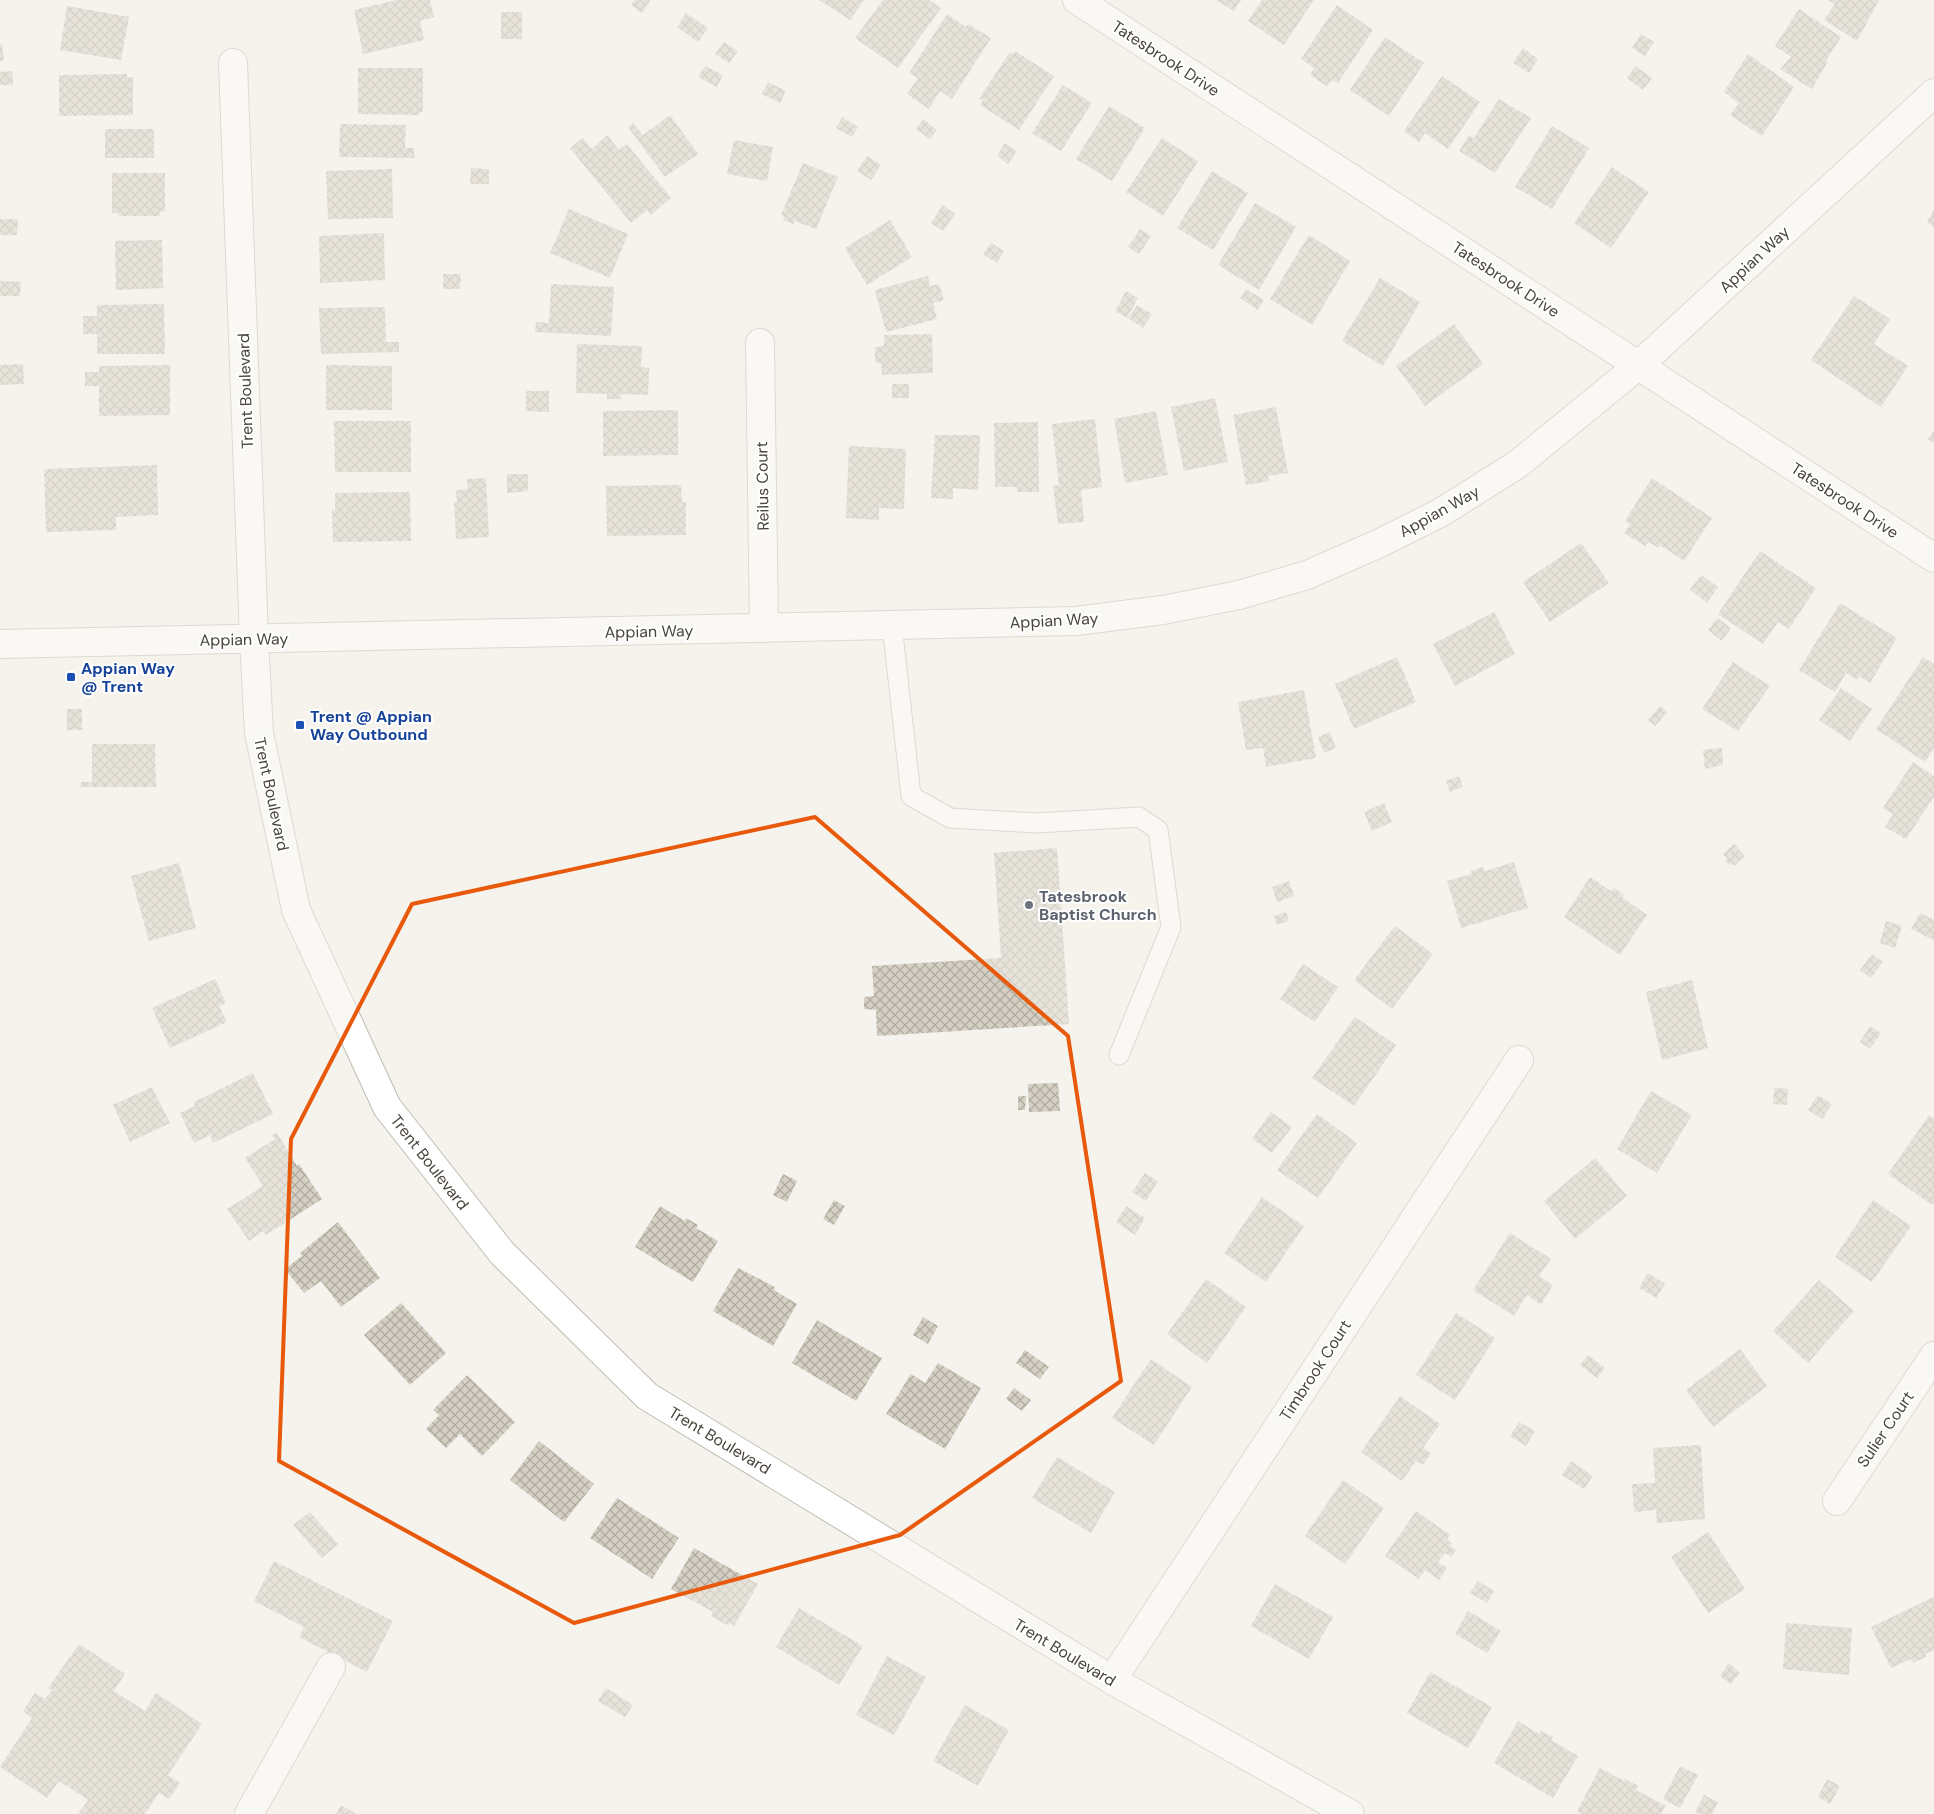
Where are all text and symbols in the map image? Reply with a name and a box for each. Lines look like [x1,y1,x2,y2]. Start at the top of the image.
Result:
street label: Tatesbrook Drive [1108,16,1224,101]
street label: Appian Way [1715,221,1794,297]
street label: Tatesbrook Drive [1448,237,1564,322]
street label: Trent Boulevard [233,333,258,449]
street label: Reilus Court [751,441,774,531]
street label: Tatesbrook Drive [1787,458,1903,543]
street label: Appian Way [1395,481,1483,542]
street label: Appian Way [1009,608,1099,633]
street label: Appian Way [604,620,694,643]
street label: Appian Way [199,628,289,651]
place label: Appian Way @ Trent [81,658,175,697]
marker: Appian Way @ Trent [65,671,77,683]
place label: Trent @ Appian Way Outbound [310,706,432,745]
marker: Trent @ Appian Way Outbound [294,719,306,731]
street label: Trent Boulevard [249,735,294,853]
place label: Tatesbrook Baptist Church [1039,886,1157,925]
marker: Tatesbrook Baptist Church [1023,899,1035,911]
street label: Trent Boulevard [386,1110,473,1214]
street label: Timbrook Court [1275,1316,1356,1425]
street label: Sulier Court [1852,1387,1919,1471]
street label: Trent Boulevard [665,1402,775,1479]
street label: Trent Boulevard [1010,1614,1120,1691]

